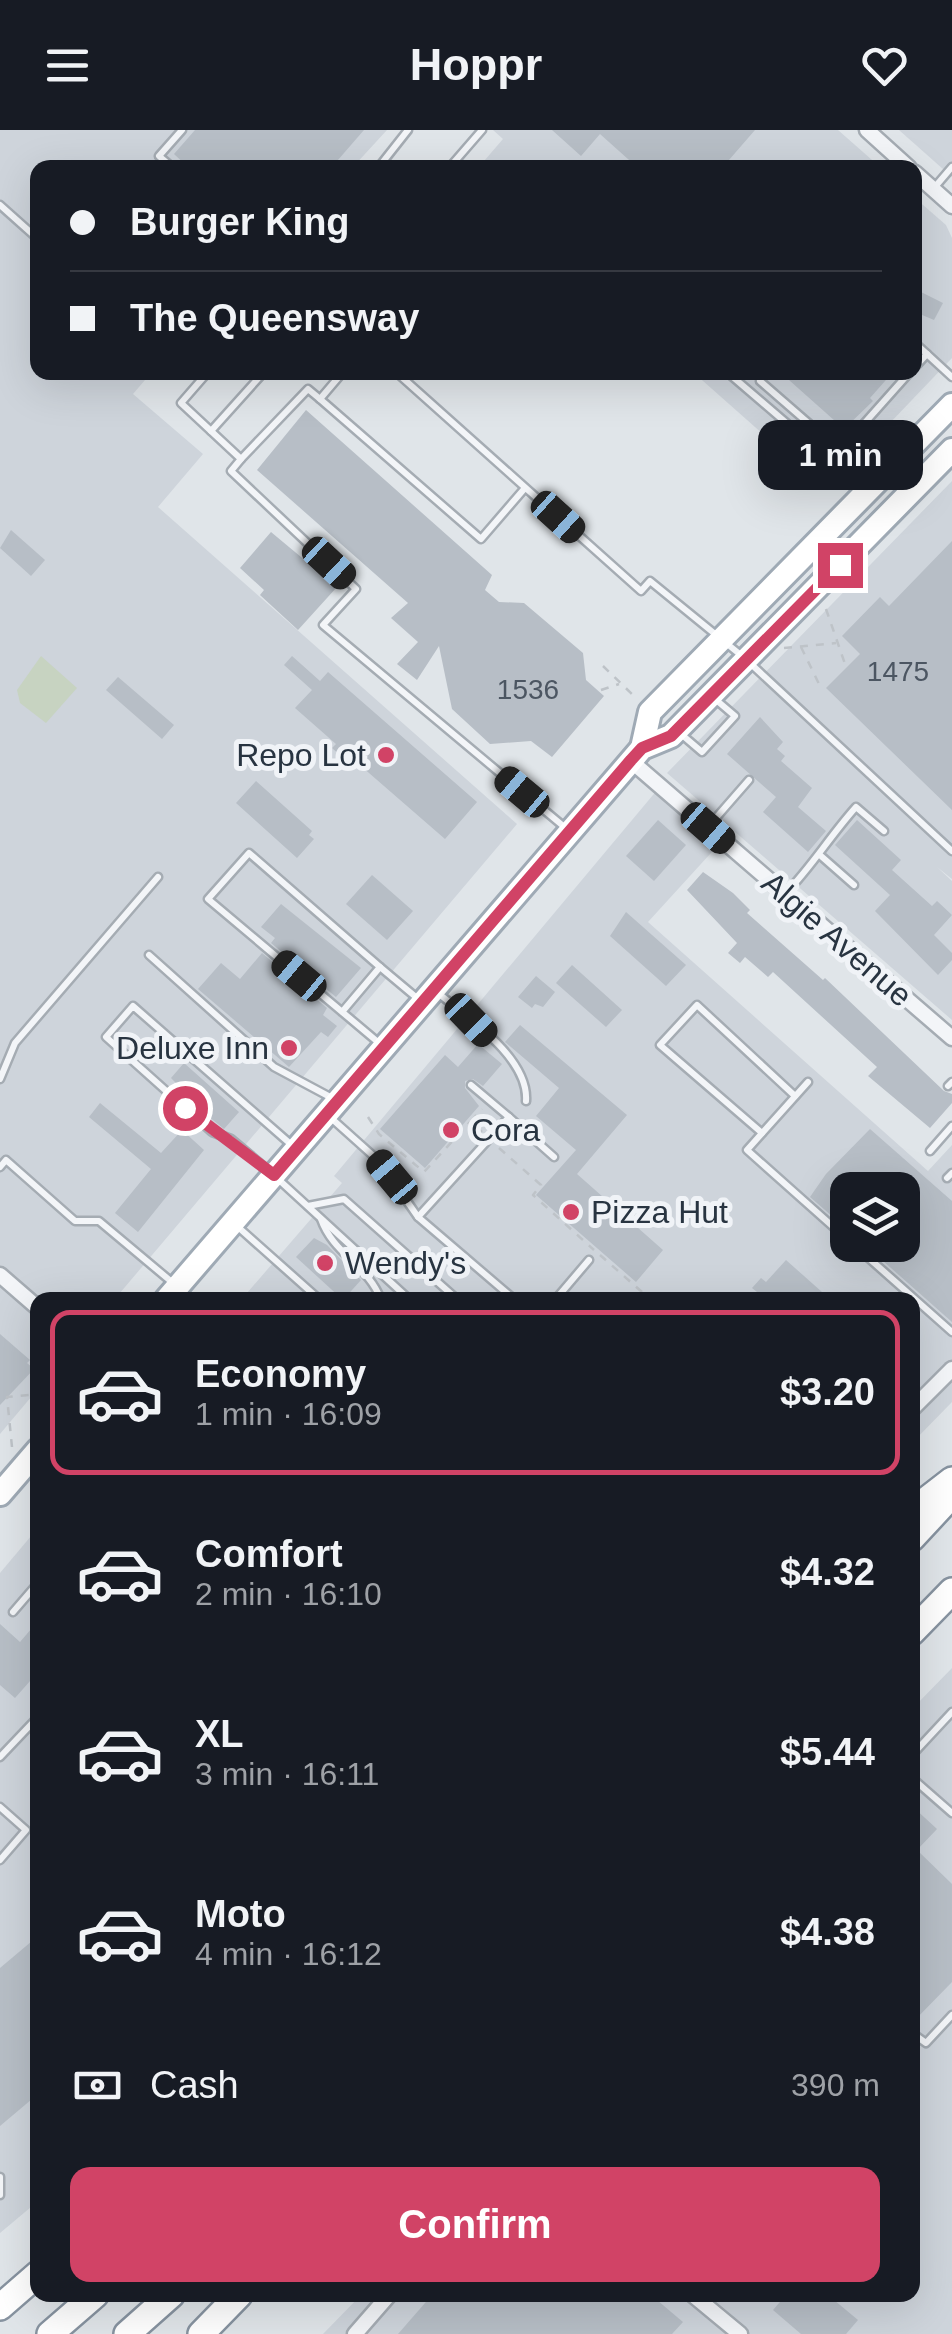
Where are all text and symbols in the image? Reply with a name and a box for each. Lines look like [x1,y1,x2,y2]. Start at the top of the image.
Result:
icon: menu [40,38,95,93]
icon: heart [857,38,912,93]
text: Hoppr [410,39,542,90]
text: Burger King [130,201,350,243]
text: The Queensway [130,297,419,339]
callout: 1 min [758,420,922,490]
text: 1 min [799,437,882,473]
car [526,486,590,548]
car [297,532,361,594]
route end [818,543,863,588]
house number: 1475 [867,656,929,687]
house number: 1536 [497,674,559,705]
place label: Repo Lot [236,737,366,773]
marker: Repo Lot [375,744,397,766]
car [489,761,555,823]
car [676,797,740,859]
street label: Algie Avenue [755,864,919,1014]
car [266,945,332,1007]
car [439,988,503,1052]
place label: Deluxe Inn [116,1030,269,1066]
marker: Deluxe Inn [278,1037,300,1059]
route start [163,1086,208,1131]
place label: Cora [471,1112,541,1148]
marker: Cora [440,1119,462,1141]
car [361,1144,423,1210]
map controls [830,1172,920,1262]
button: layers [830,1172,920,1262]
place label: Pizza Hut [591,1194,728,1230]
marker: Pizza Hut [560,1201,582,1223]
place label: Wendy's [345,1245,466,1281]
marker: Wendy's [314,1252,336,1274]
icon: car [75,1348,165,1438]
text: Economy [195,1353,366,1395]
text: $3.20 [780,1371,875,1413]
text: 1 min · 16:09 [195,1396,382,1432]
icon: car [75,1528,165,1618]
text: Comfort [195,1533,343,1575]
text: $4.32 [780,1551,875,1593]
text: 2 min · 16:10 [195,1576,382,1612]
icon: car [75,1708,165,1798]
text: XL [195,1713,244,1755]
text: $5.44 [780,1731,875,1773]
text: 3 min · 16:11 [195,1756,379,1792]
icon: car [75,1888,165,1978]
text: Moto [195,1893,286,1935]
text: $4.38 [780,1911,875,1953]
text: 4 min · 16:12 [195,1936,382,1972]
icon: cash [70,2058,125,2113]
text: Cash [150,2064,239,2106]
text: 390 m [791,2067,880,2103]
button: Confirm [70,2167,880,2282]

